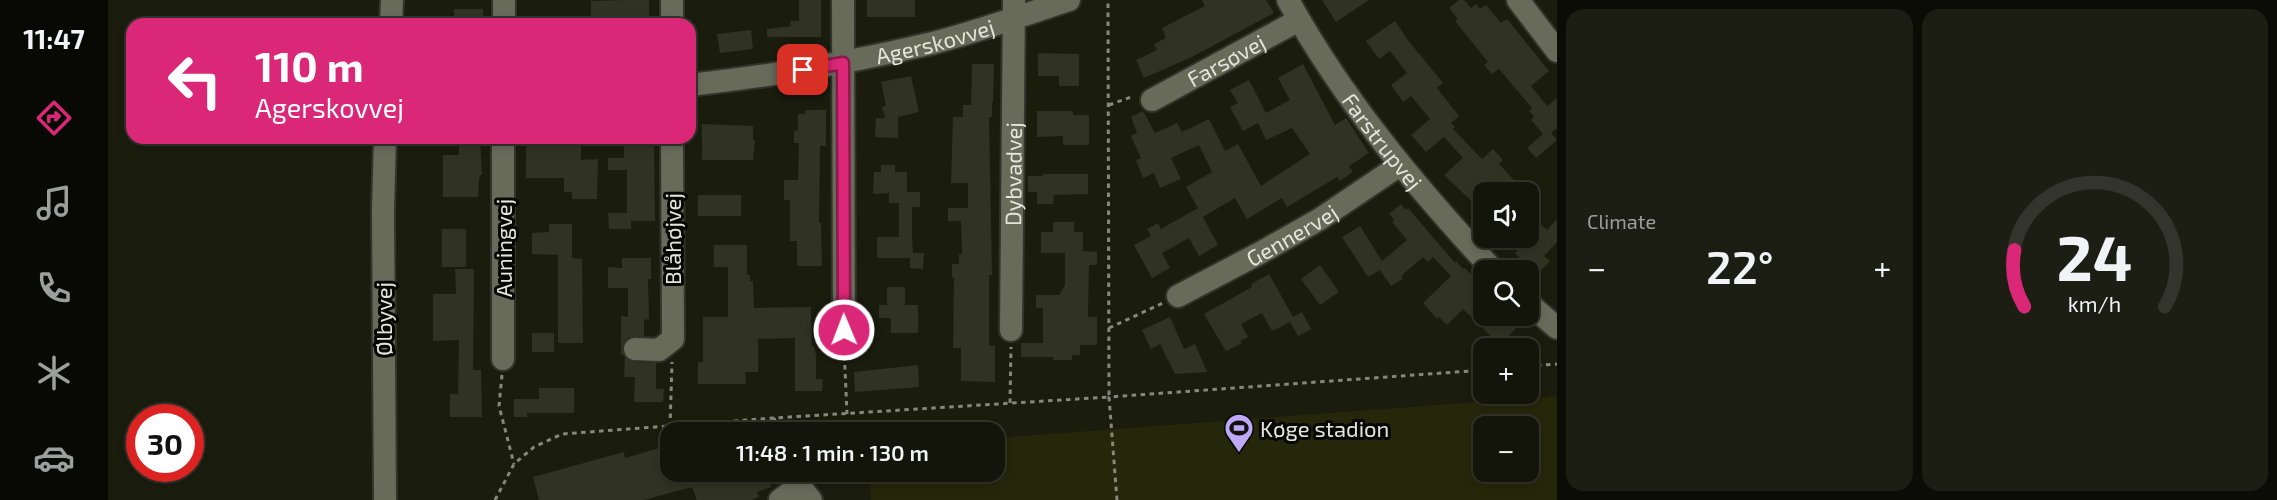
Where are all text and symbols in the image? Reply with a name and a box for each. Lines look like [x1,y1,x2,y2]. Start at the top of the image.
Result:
street label: Agerskovvej [873,13,998,68]
text: 11:47 [23,22,85,54]
street label: Farsøvej [1182,28,1270,92]
text: 110 m [255,40,364,90]
icon: left [156,42,234,120]
pin [777,44,828,95]
icon: arrive [786,53,819,86]
street label: Farstrupvej [1337,88,1428,195]
text: Agerskovvej [255,91,404,123]
icon: directions [33,97,75,139]
street label: Dybvadvej [999,122,1027,226]
icon: music [33,182,75,224]
map controls [1473,182,1539,482]
button: sound [1473,182,1539,248]
street label: Blåhøjvej [659,193,686,285]
street label: Gennervej [1242,198,1343,271]
street label: Auningvej [490,199,517,297]
text: Climate [1587,209,1656,233]
text: 24 [2057,219,2133,294]
text: 22° [1706,239,1774,293]
text: − [1587,247,1606,287]
text: + [1873,247,1891,287]
button: search [1473,260,1539,326]
icon: phone [33,267,75,309]
street label: Ølbyvej [370,282,397,356]
text: km/h [2068,291,2121,316]
position arrow [812,298,876,362]
button: + [1473,338,1539,404]
icon: climate [33,352,75,394]
speed limit sign: 30 [126,404,204,482]
sports icon: Køge stadion [1223,412,1255,454]
place label: Køge stadion [1260,415,1389,441]
button: − [1473,416,1539,482]
icon: car [33,437,75,479]
text: 11:48 · 1 min · 130 m [736,439,929,465]

